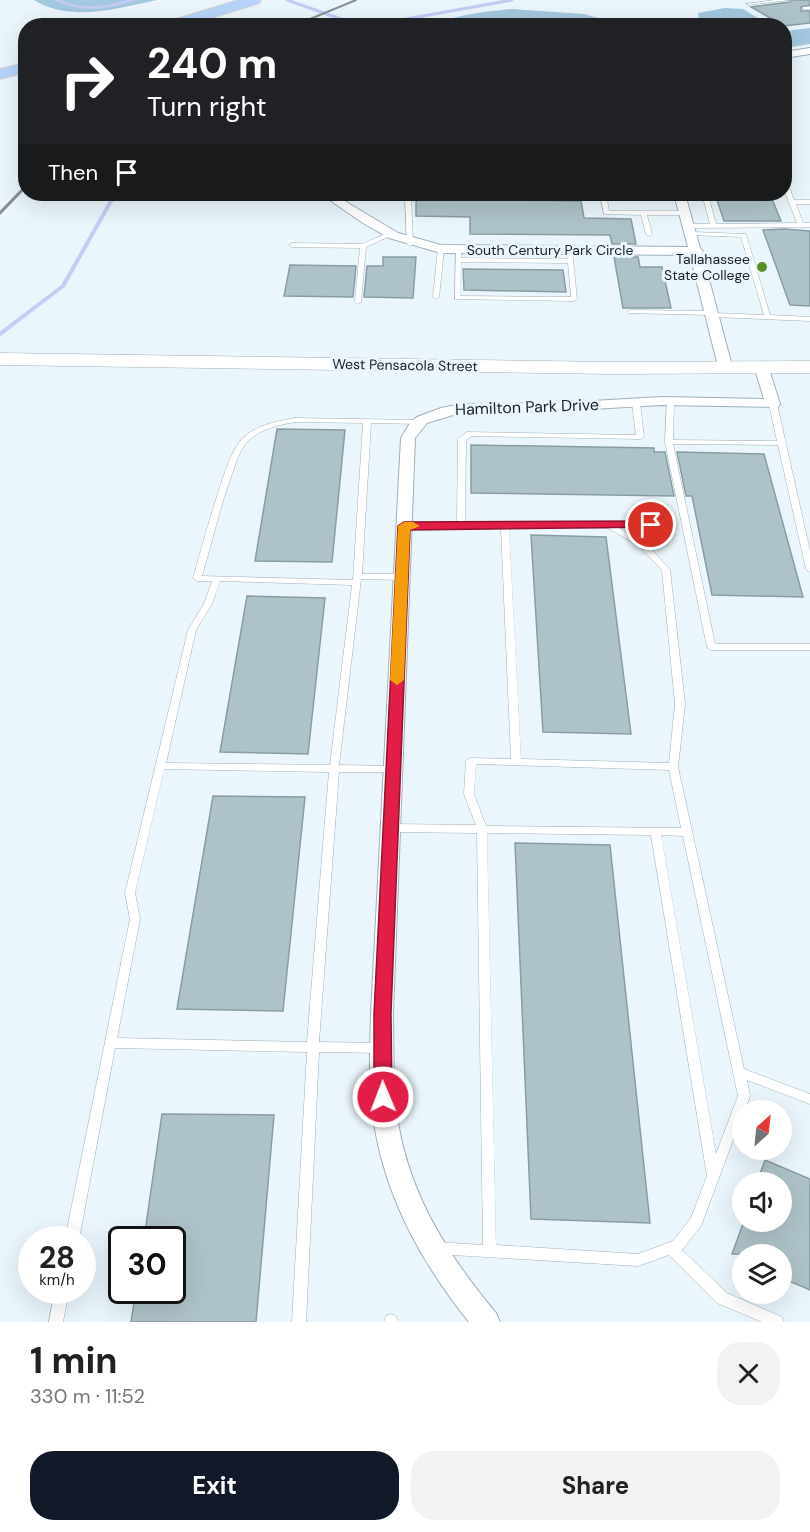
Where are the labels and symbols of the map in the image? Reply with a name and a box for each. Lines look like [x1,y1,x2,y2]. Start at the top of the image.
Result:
street label: South Century Park Circle [467,241,633,259]
place label: Tallahassee State College [664,250,750,284]
marker: Tallahassee State College [755,260,769,274]
street label: West Pensacola Street [332,355,478,375]
street label: Hamilton Park Drive [455,394,599,420]
pin [625,499,676,550]
position arrow [351,1065,415,1129]
north arrow [732,1100,792,1160]
speed limit sign: 30 [108,1226,186,1304]

